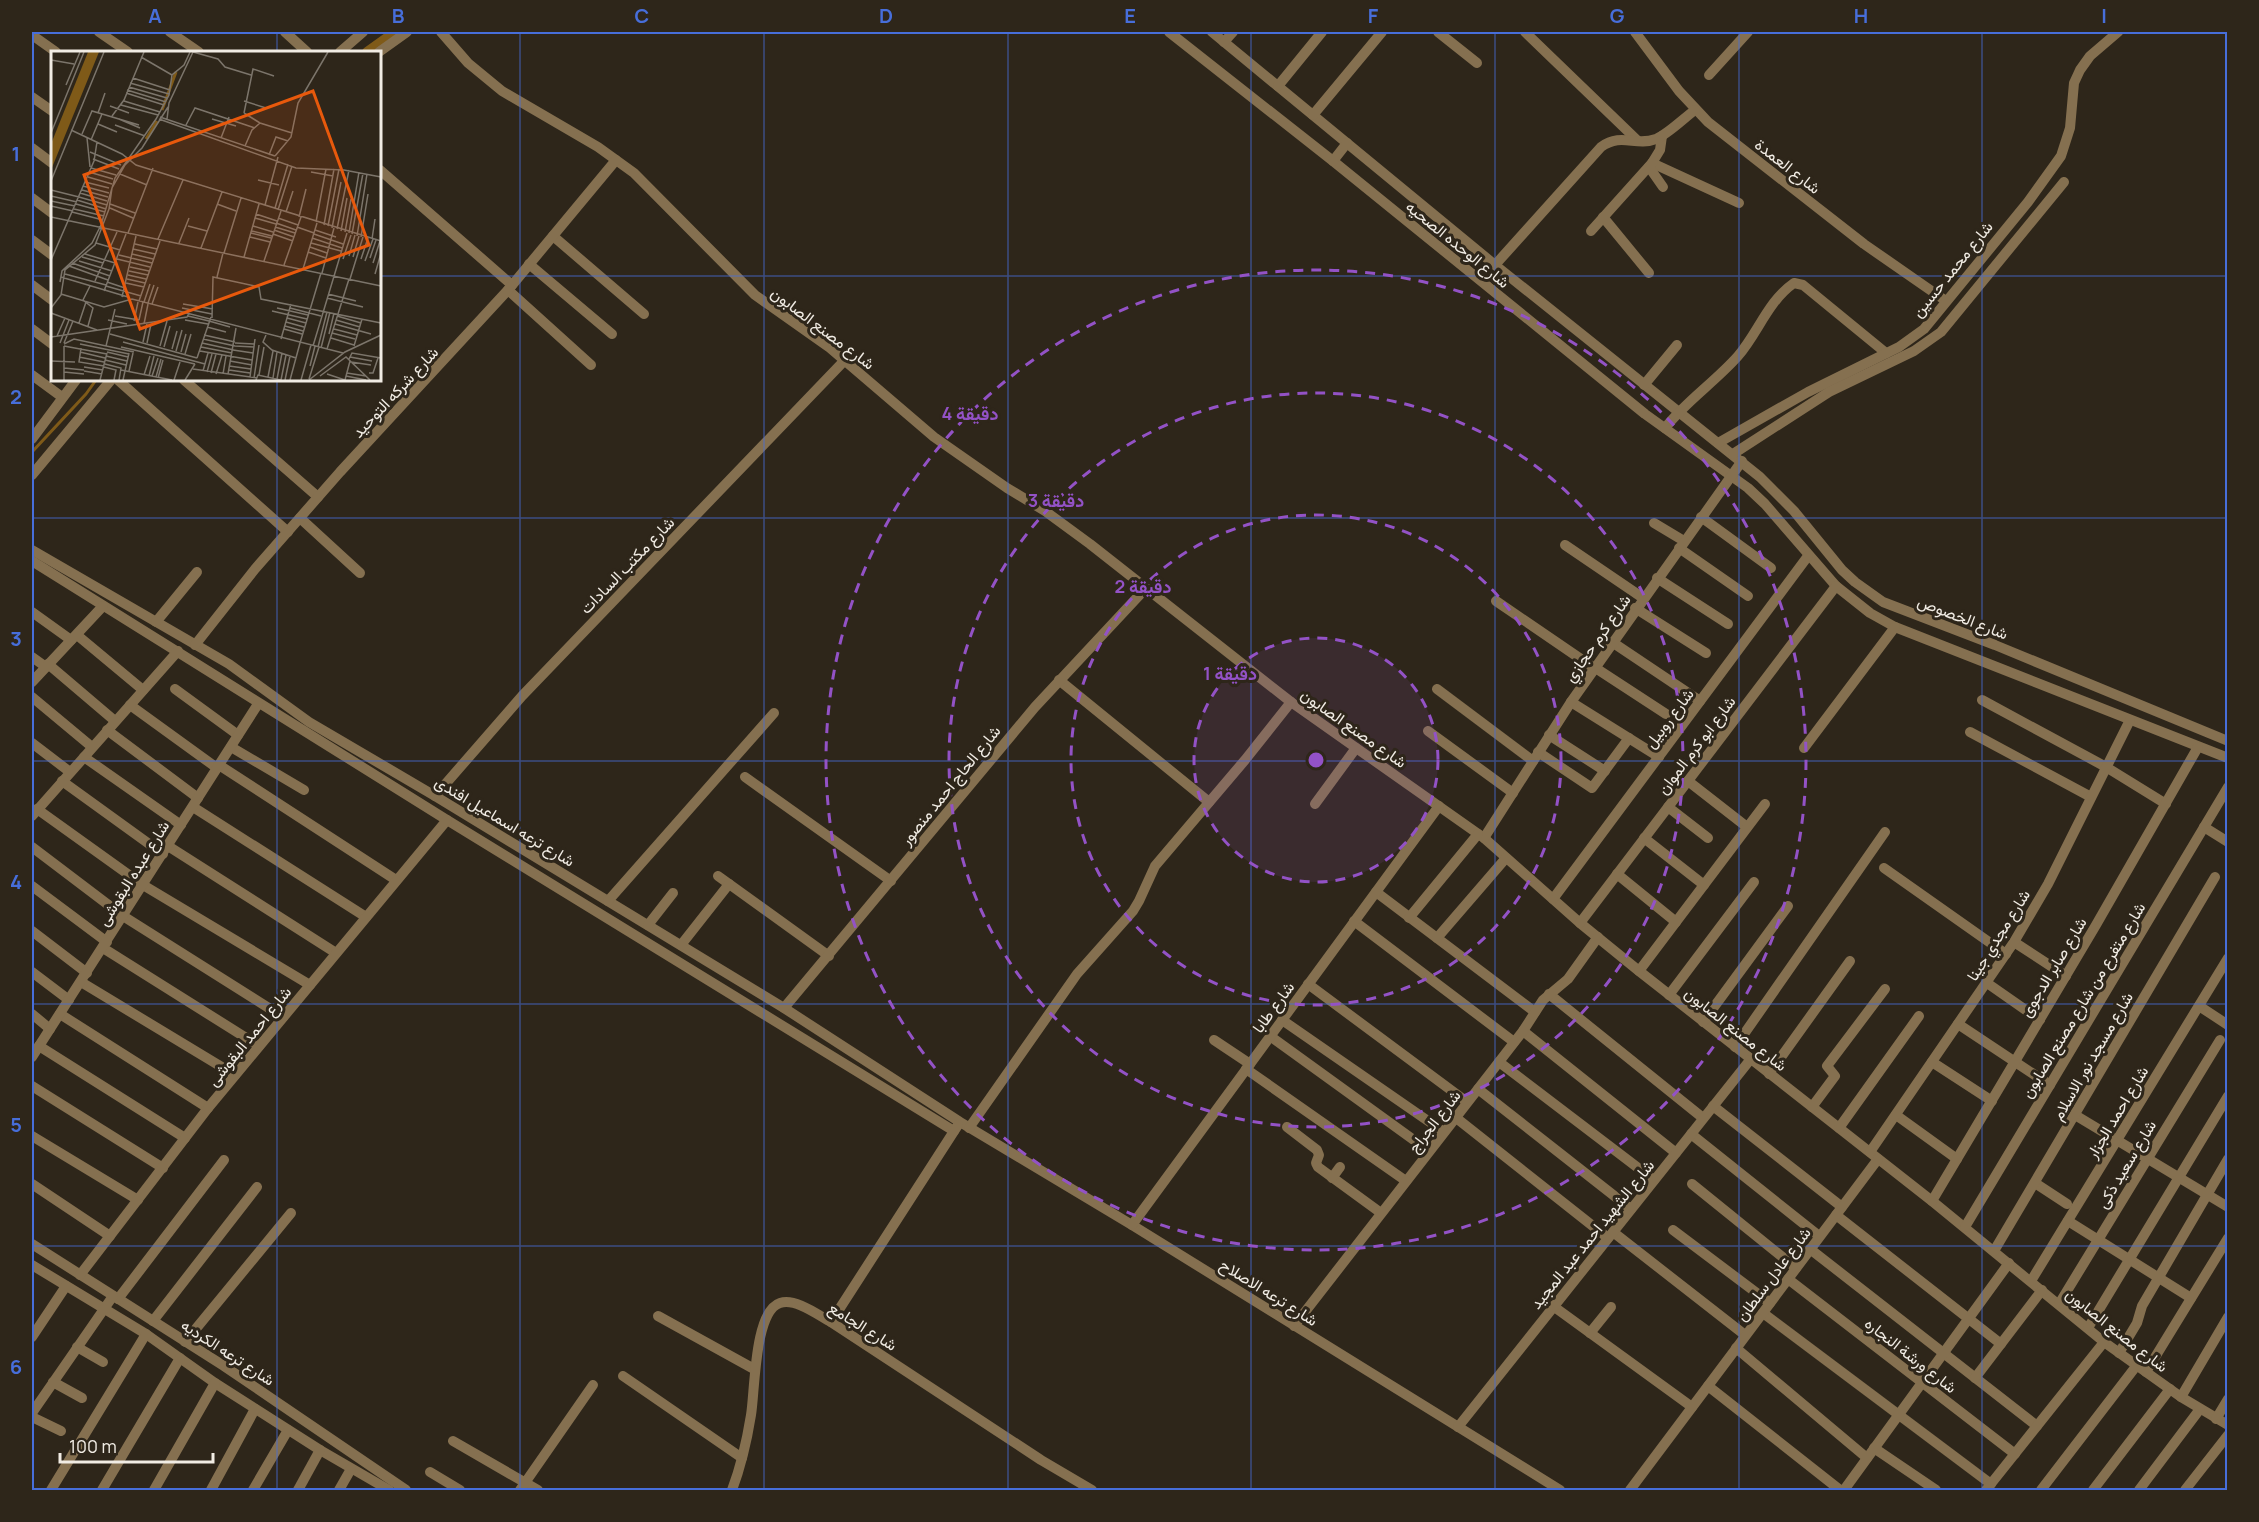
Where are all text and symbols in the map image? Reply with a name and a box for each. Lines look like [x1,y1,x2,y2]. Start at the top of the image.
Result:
text: A [148,2,162,29]
text: B [392,2,405,29]
text: C [635,2,649,29]
text: D [879,2,893,29]
text: E [1124,2,1136,29]
text: F [1368,2,1379,29]
text: G [1610,2,1625,29]
text: H [1854,2,1868,29]
text: I [2101,2,2107,29]
inset map [51,51,381,381]
street label: شارع العمدة [1750,133,1826,199]
text: 1 [12,140,20,167]
street label: شارع الوحده الصحيه [1401,195,1515,294]
street label: شارع محمد حسين [1906,216,1998,322]
street label: شارع مصنع الصابون [766,282,879,375]
street label: شارع شركه التوحيد [347,342,444,443]
text: 2 [10,383,22,410]
text: 4 دقيقة [941,401,999,425]
text: 3 دقيقة [1028,488,1084,512]
street label: شارع مكتب السادات [575,512,680,619]
text: 2 دقيقة [1115,574,1171,598]
street label: شارع كرم حجازي [1559,590,1638,688]
street label: شارع الخصوص [1914,590,2011,645]
text: 3 [10,625,22,652]
text: 1 دقيقة [1203,661,1257,685]
street label: شارع مصنع الصابون [1296,683,1411,774]
street label: شارع روبيل [1639,684,1700,753]
street label: شارع ابو كرم الموان [1652,691,1741,799]
street label: شارع الحاج احمد منصور [894,720,1006,851]
centre of rings [1306,750,1326,770]
street label: شارع ترعه اسماعيل افندى [430,770,579,872]
street label: شارع عبده البقوشى [92,816,175,930]
text: 4 [10,868,22,895]
street label: شارع مجدي جينا [1961,885,2037,986]
street label: شارع متفرع من شارع مصنع الصابون [2016,898,2151,1103]
street label: شارع صابر الدجوى [2014,913,2092,1022]
street label: شارع طابا [1247,977,1300,1038]
street label: شارع احمد البقوشى [202,981,297,1091]
street label: شارع مصنع الصابون [1679,982,1792,1077]
street label: شارع مسجد نور الاسلام [2046,988,2139,1125]
street label: شارع احمد الجزار [2080,1062,2154,1164]
street label: شارع الجراج [1403,1085,1466,1158]
text: 5 [10,1111,22,1138]
street label: شارع سعيد ذكى [2091,1116,2162,1213]
street label: شارع الشهيد احمد عبد المجيد [1525,1155,1660,1314]
street label: شارع عادل سلطان [1730,1222,1816,1326]
street label: شارع ترعه الاصلاح [1215,1253,1322,1332]
street label: شارع مصنع الصابون [2060,1283,2173,1378]
street label: شارع الجامع [824,1296,901,1357]
street label: شارع ورشة النجاره [1860,1312,1962,1399]
street label: شارع ترعه الكرديه [176,1314,279,1391]
text: 6 [10,1353,22,1380]
scale bar [60,1426,213,1464]
text: 100 m [69,1434,117,1458]

